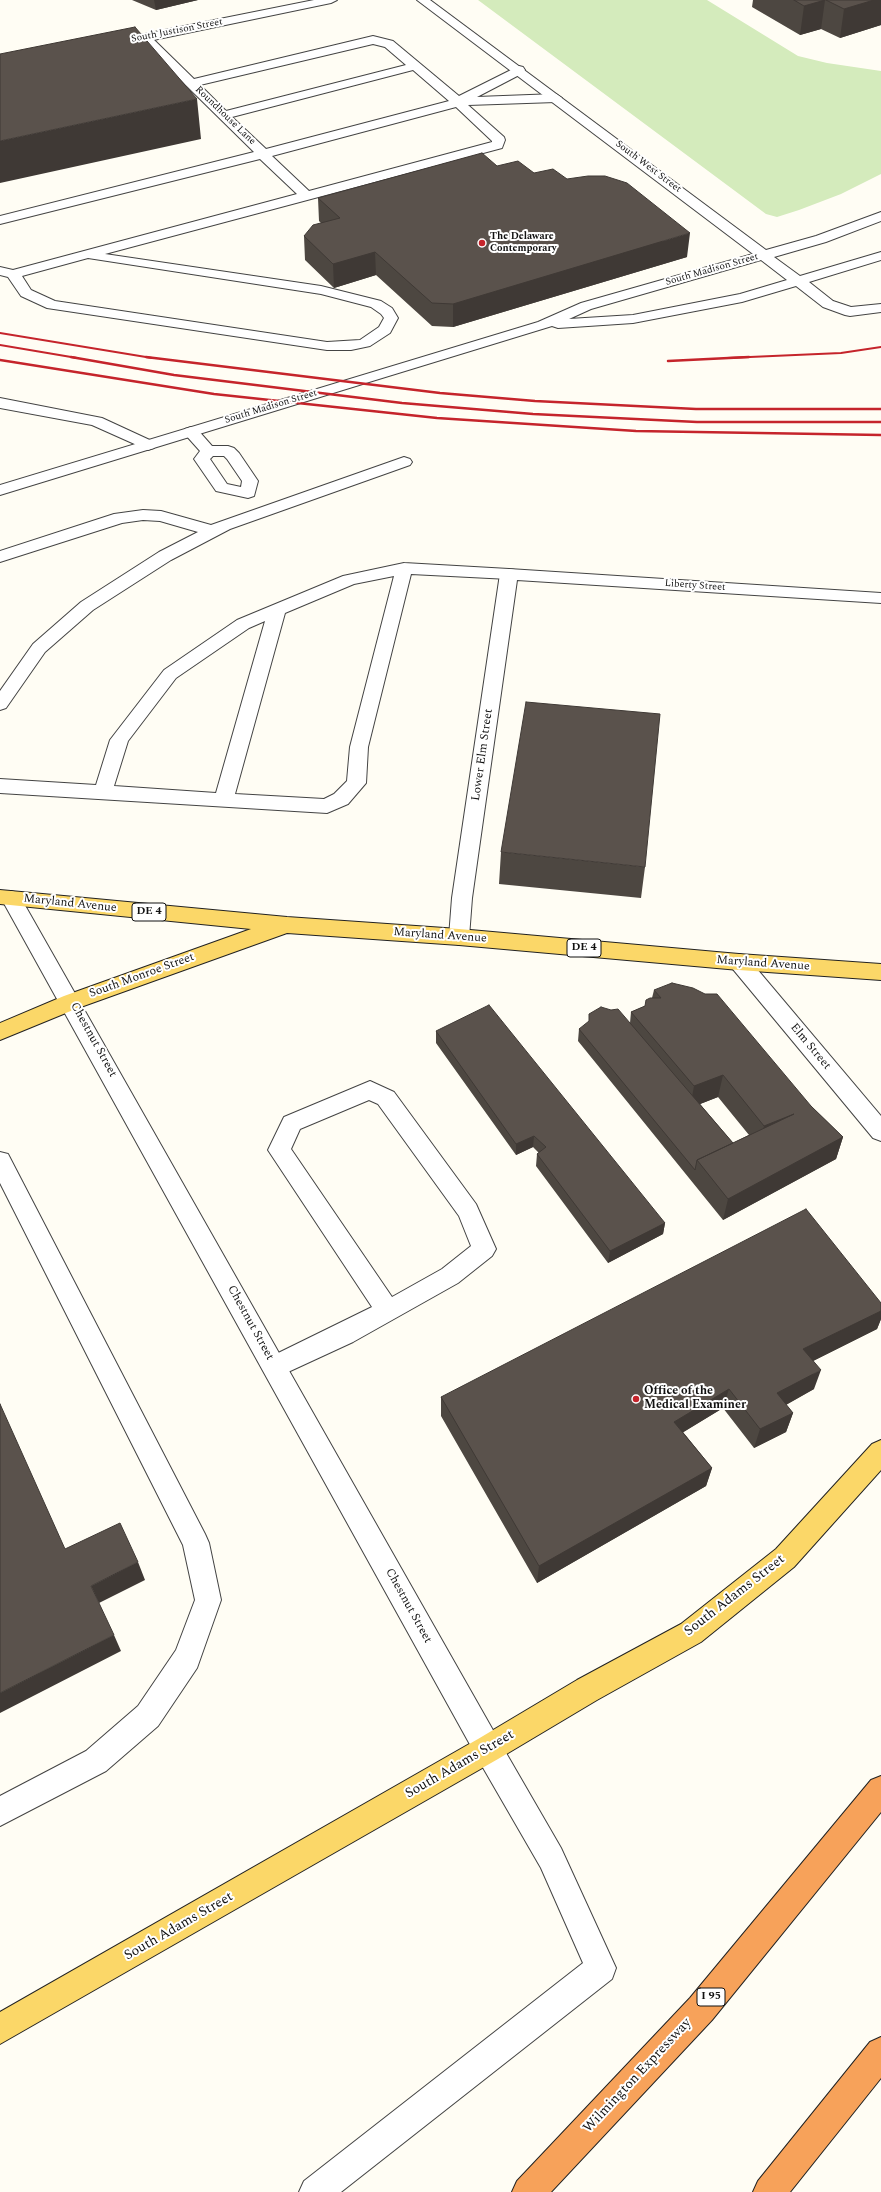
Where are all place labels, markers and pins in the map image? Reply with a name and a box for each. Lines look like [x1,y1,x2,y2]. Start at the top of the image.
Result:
place label: The Delaware Contemporary [490,231,557,254]
marker: The Delaware Contemporary [477,238,487,248]
place label: Office of the Medical Examiner [644,1385,746,1413]
marker: Office of the Medical Examiner [631,1394,641,1404]

